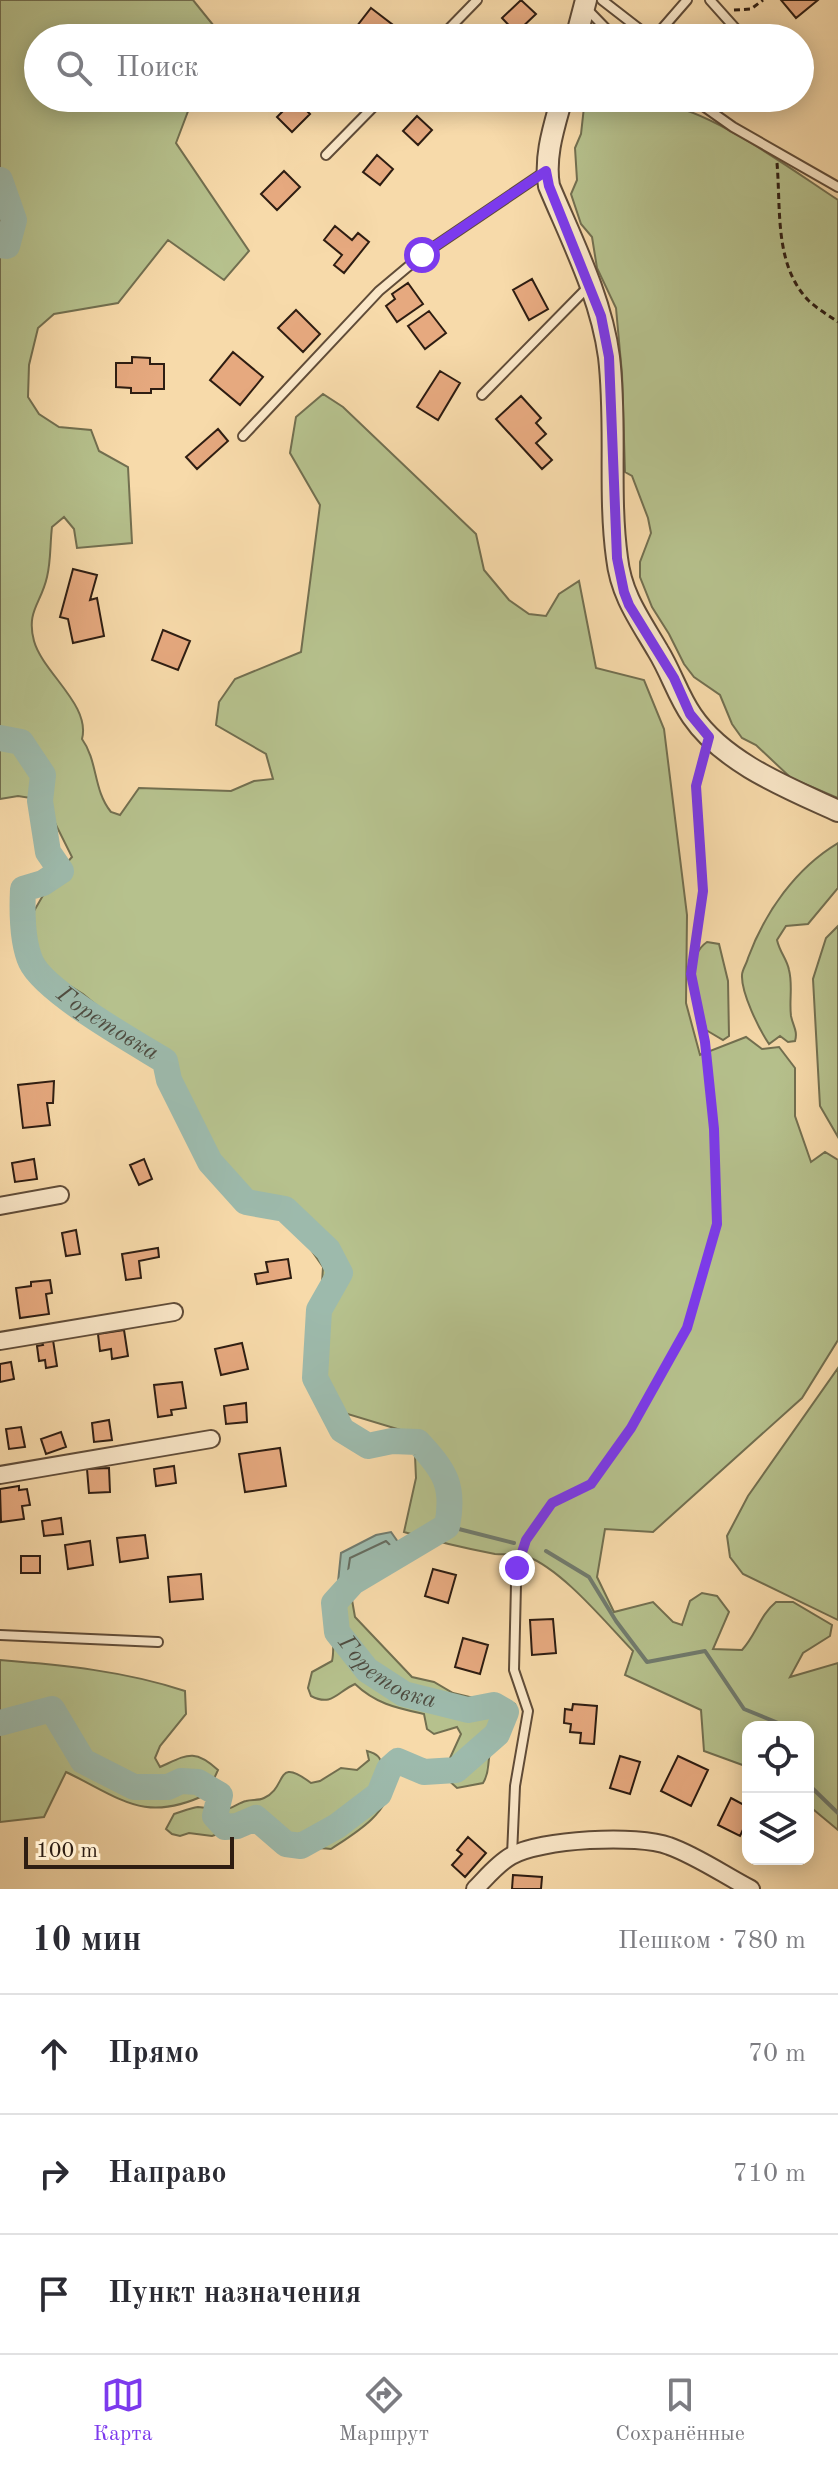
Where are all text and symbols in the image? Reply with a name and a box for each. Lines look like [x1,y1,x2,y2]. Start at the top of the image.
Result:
search box [24,24,814,112]
icon: search [52,46,96,90]
text: Поиск [116,53,199,83]
route start [404,237,440,273]
water label: Горетовка [51,982,163,1066]
route end [499,1550,535,1586]
water label: Горетовка [332,1630,438,1714]
map controls [742,1721,814,1865]
button: locate [742,1721,814,1793]
button: layers [742,1793,814,1865]
scale bar [24,1833,234,1869]
text: 100 m [36,1840,98,1862]
text: 10 мин [32,1924,141,1958]
text: Пешком · 780 m [618,1928,806,1954]
icon: ahead [32,2032,76,2076]
text: Прямо [108,2039,199,2069]
text: 70 m [748,2041,806,2067]
icon: right [32,2152,76,2196]
text: Направо [108,2159,227,2189]
text: 710 m [733,2161,806,2187]
icon: arrive [32,2272,76,2316]
text: Пункт назначения [108,2279,361,2309]
tab: Карта [93,2373,153,2448]
tab: Маршрут [339,2373,429,2448]
tab: Сохранённые [615,2373,745,2448]

